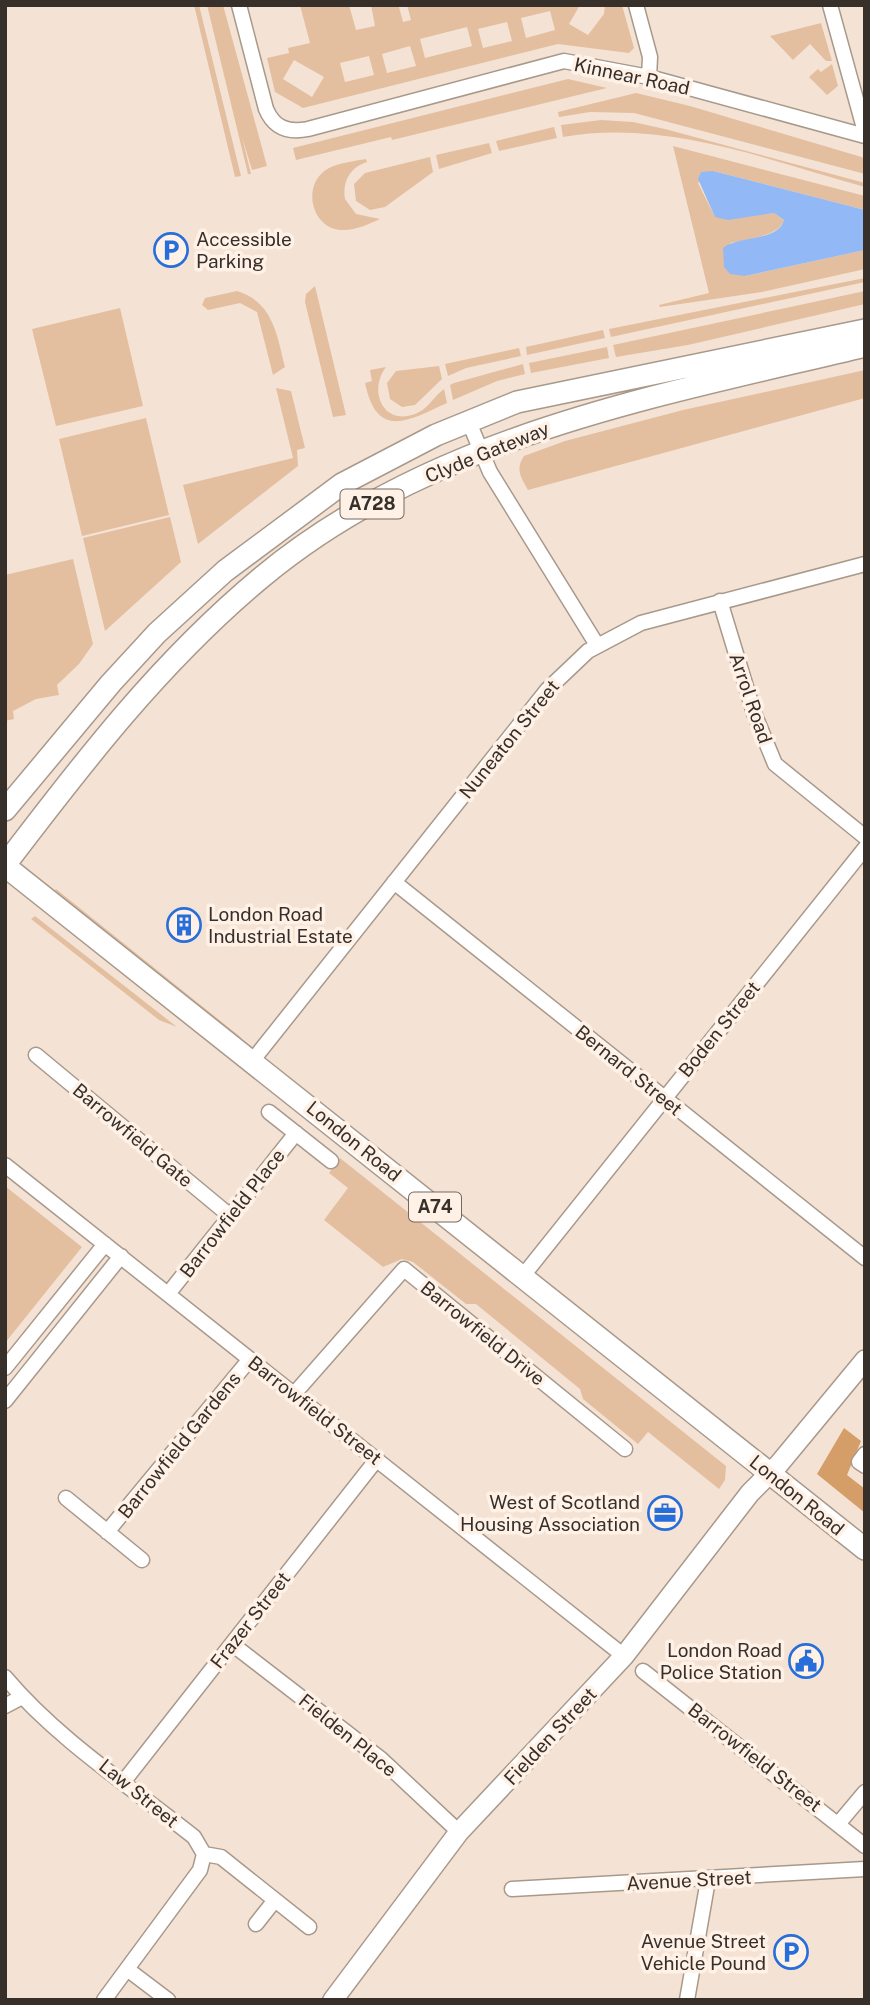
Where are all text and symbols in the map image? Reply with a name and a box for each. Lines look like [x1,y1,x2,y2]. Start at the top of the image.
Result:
street label: Kinnear Road [572,53,692,99]
place label: Accessible Parking [196,228,292,272]
parking icon: Accessible Parking [152,231,190,269]
street label: Clyde Gateway [422,417,552,487]
road number: A728 [340,490,404,518]
street label: Arrol Road [725,650,777,746]
street label: Nuneaton Street [454,675,564,803]
place label: London Road Industrial Estate [208,903,353,947]
building icon: London Road Industrial Estate [165,906,203,944]
street label: Boden Street [674,977,764,1081]
street label: Bernard Street [571,1020,687,1120]
street label: Barrowfield Gate [69,1079,197,1191]
street label: London Road [302,1096,406,1186]
street label: Barrowfield Place [175,1144,289,1282]
road number: A74 [409,1192,461,1222]
street label: Barrowfield Drive [417,1276,549,1390]
street label: Barrowfield Street [244,1351,386,1469]
street label: Barrowfield Gardens [113,1367,245,1523]
street label: London Road [745,1450,849,1540]
place label: West of Scotland Housing Association [460,1491,640,1535]
office icon: West of Scotland Housing Association [646,1494,684,1532]
street label: Frazer Street [206,1567,294,1673]
place label: London Road Police Station [660,1639,782,1683]
public building icon: London Road Police Station [787,1642,825,1680]
street label: Fielden Street [499,1683,601,1789]
street label: Fielden Place [295,1689,401,1781]
street label: Barrowfield Street [684,1698,826,1816]
street label: Law Street [95,1754,183,1832]
street label: Avenue Street [626,1866,752,1894]
place label: Avenue Street Vehicle Pound [641,1930,766,1974]
parking icon: Avenue Street Vehicle Pound [772,1933,810,1971]

